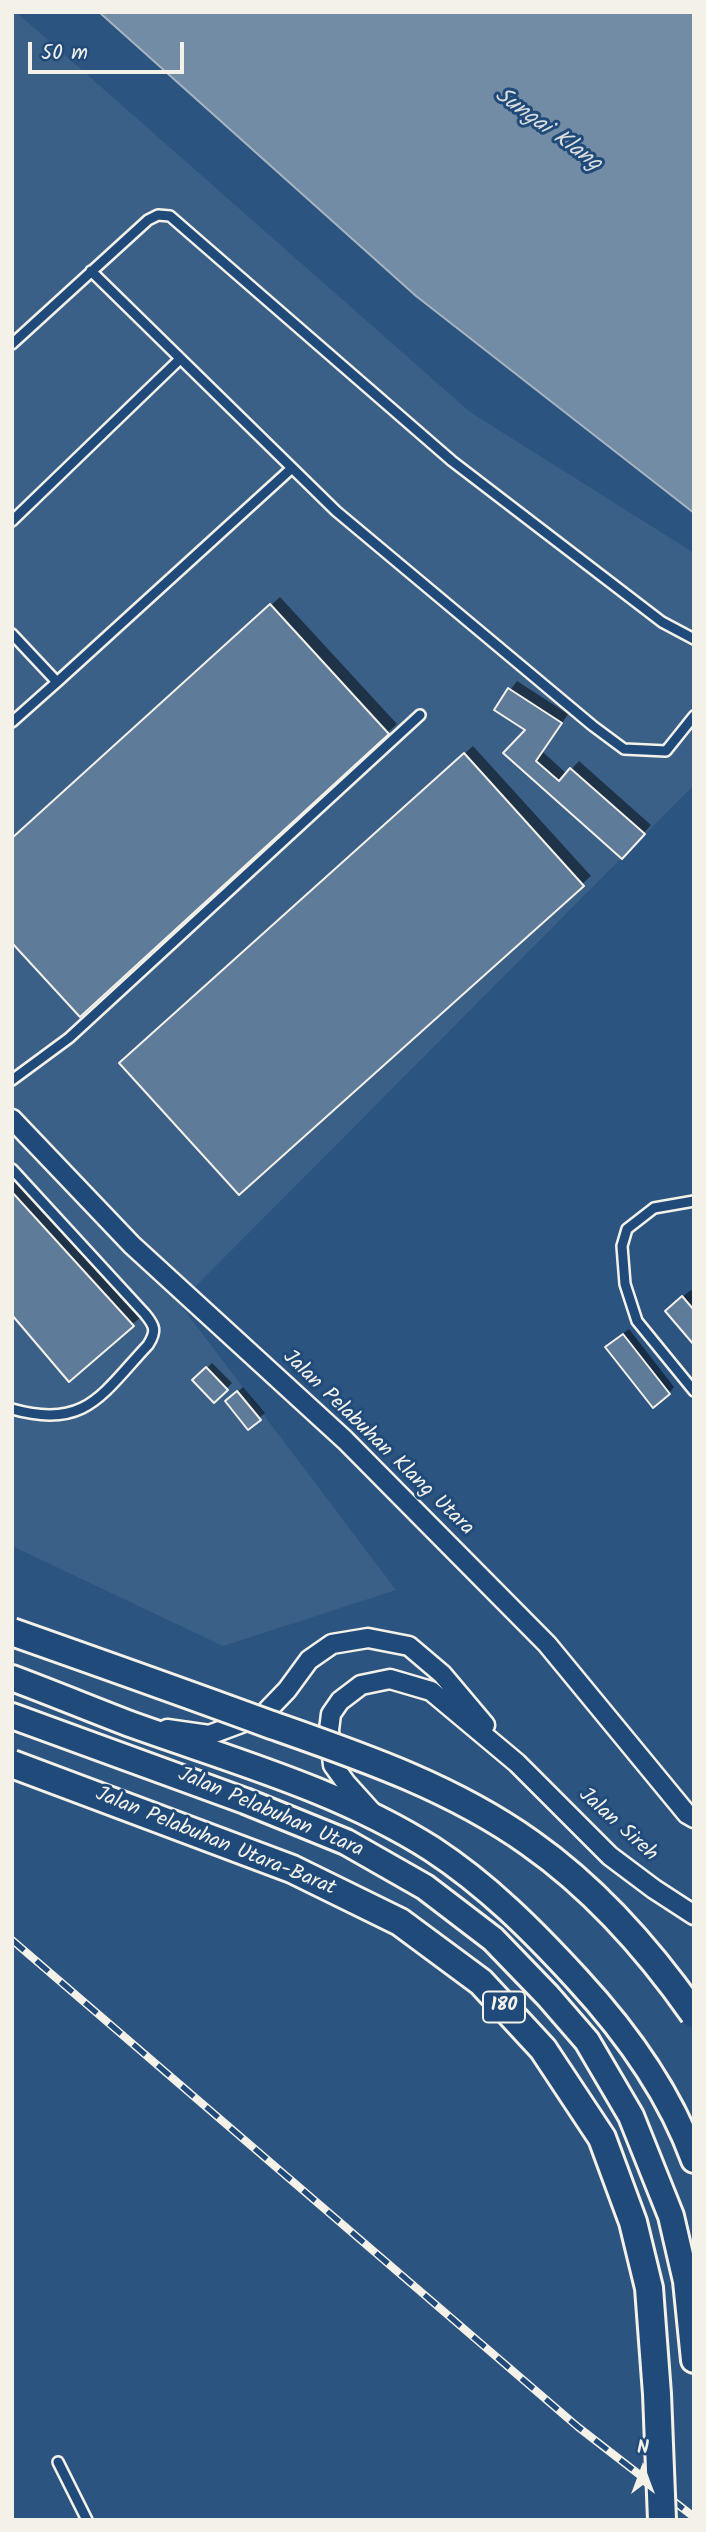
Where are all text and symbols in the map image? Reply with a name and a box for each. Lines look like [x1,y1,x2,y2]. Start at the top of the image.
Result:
scale bar [32,28,187,72]
text: 50 m [41,37,88,70]
water label: Sungai Klang [488,83,606,179]
street label: Jalan Pelabuhan Klang Utara [276,1346,478,1542]
street label: Jalan Pelabuhan Utara [173,1763,367,1865]
street label: Jalan Pelabuhan Utara-Barat [91,1783,339,1903]
street label: Jalan Sireh [572,1784,662,1868]
road number: 180 [483,1992,525,2022]
text: N [637,2433,649,2463]
north arrow [608,2434,678,2504]

